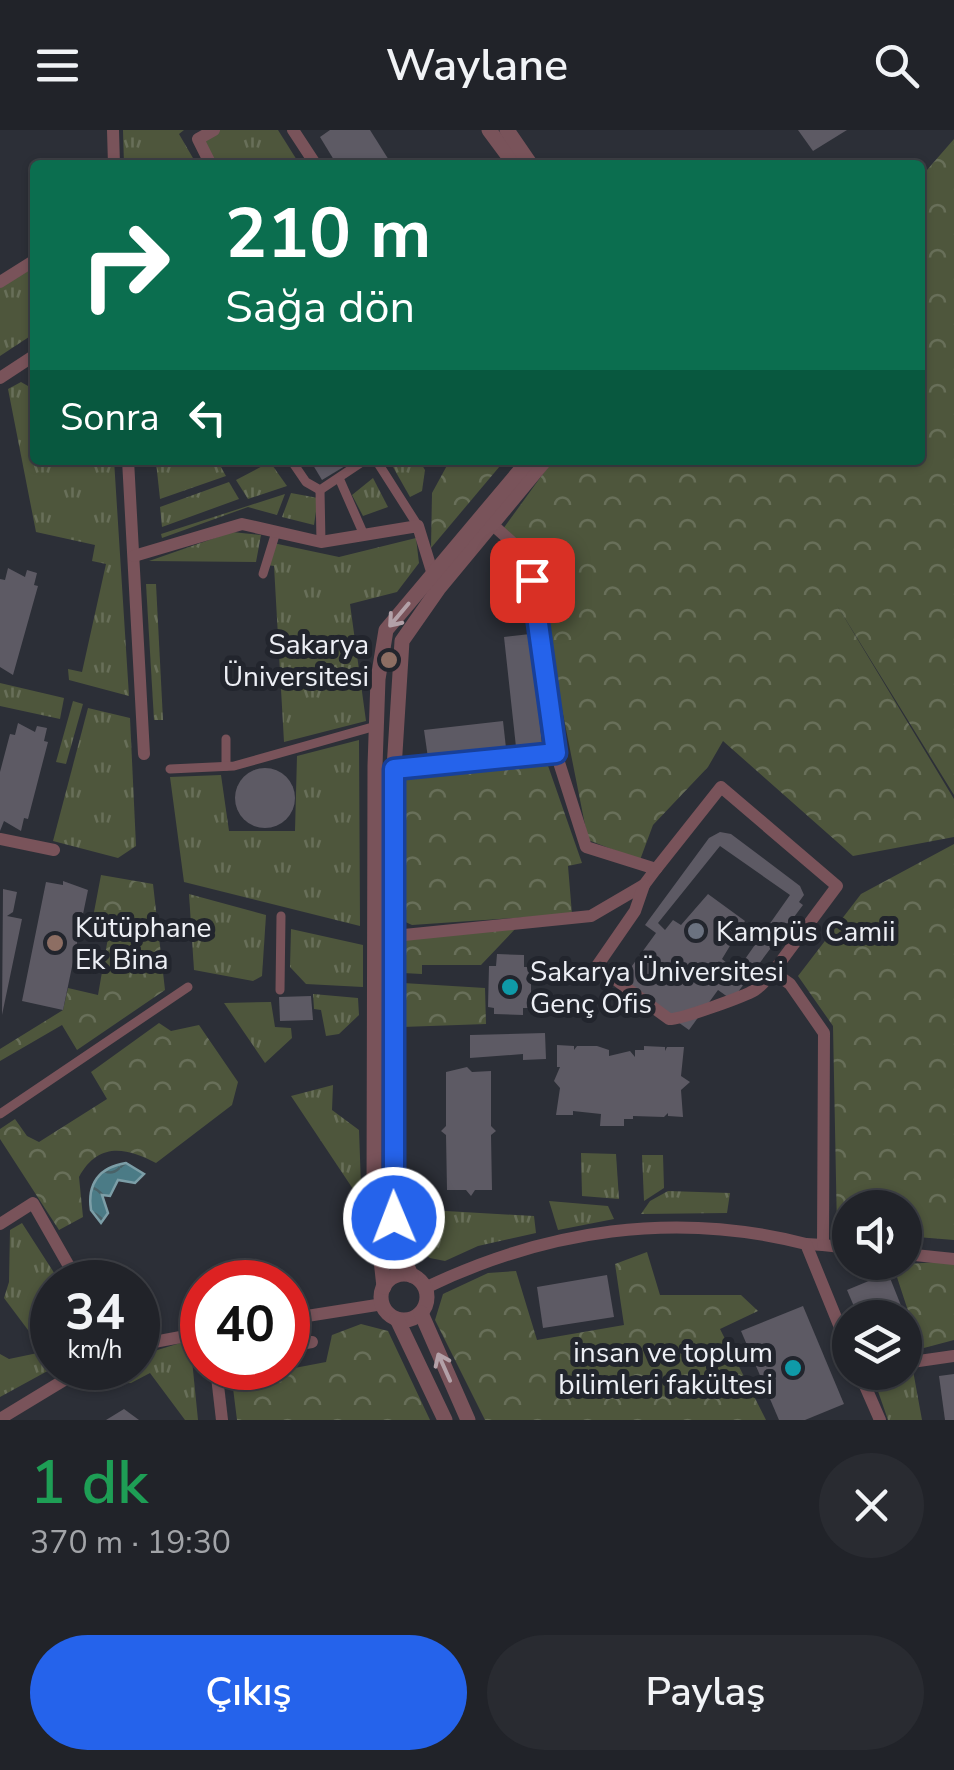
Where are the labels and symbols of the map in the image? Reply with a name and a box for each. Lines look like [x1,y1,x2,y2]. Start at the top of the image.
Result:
pin [490,538,575,623]
one-way arrow [388,602,410,628]
place label: Sakarya Üniversitesi [223,626,369,696]
marker: Sakarya Üniversitesi [378,649,400,671]
place label: Kütüphane Ek Bina [75,909,211,979]
place label: Kampüs Camii [716,913,895,951]
marker: Kampüs Camii [685,920,707,942]
marker: Kütüphane Ek Bina [44,932,66,954]
place label: Sakarya Üniversitesi Genç Ofis [530,953,784,1023]
marker: Sakarya Üniversitesi Genç Ofis [499,976,521,998]
position arrow [342,1166,446,1270]
speed limit sign: 40 [180,1260,310,1390]
place label: insan ve toplum bilimleri fakültesi [558,1334,773,1404]
one-way arrow [434,1352,452,1383]
marker: insan ve toplum bilimleri fakültesi [782,1357,804,1379]

